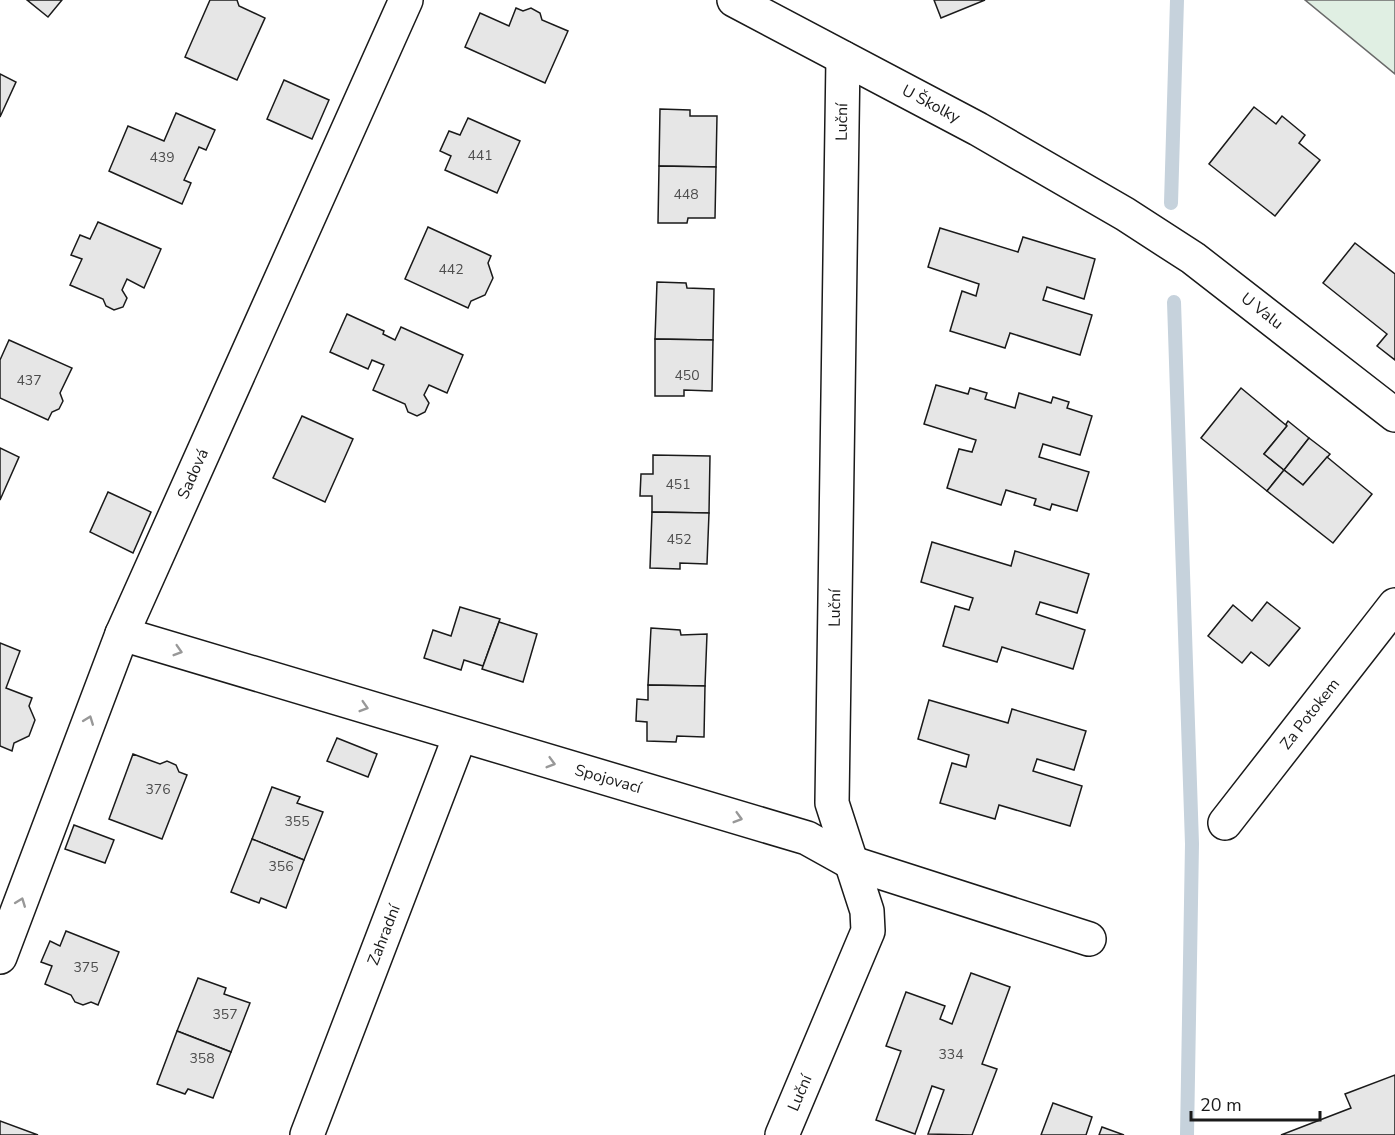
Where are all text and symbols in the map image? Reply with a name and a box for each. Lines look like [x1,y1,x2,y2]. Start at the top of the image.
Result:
street label: U Školky [898,79,965,129]
street label: Luční [831,102,853,141]
house number: 441 [467,146,493,165]
house number: 439 [149,148,175,167]
house number: 448 [673,185,699,204]
house number: 442 [438,260,464,279]
street label: U Valu [1236,288,1288,334]
house number: 450 [674,366,700,385]
house number: 437 [16,371,42,390]
street label: Sadová [172,445,214,503]
house number: 451 [665,475,691,494]
house number: 452 [666,530,692,549]
street label: Luční [824,588,846,627]
one-way arrow [172,644,183,656]
street label: Za Potokem [1275,674,1345,754]
one-way arrow [359,700,369,712]
one-way arrow [82,715,95,726]
one-way arrow [545,756,556,768]
street label: Spojovací [572,759,645,799]
house number: 376 [145,780,171,799]
one-way arrow [732,811,743,823]
house number: 355 [284,812,310,831]
house number: 356 [268,857,294,876]
one-way arrow [13,897,26,908]
street label: Zahradní [362,900,406,968]
house number: 375 [73,958,99,977]
house number: 357 [212,1005,238,1024]
house number: 334 [938,1045,964,1064]
house number: 358 [189,1049,215,1068]
street label: Luční [783,1070,818,1115]
scale bar [1191,1084,1320,1122]
text: 20 m [1200,1093,1242,1117]

